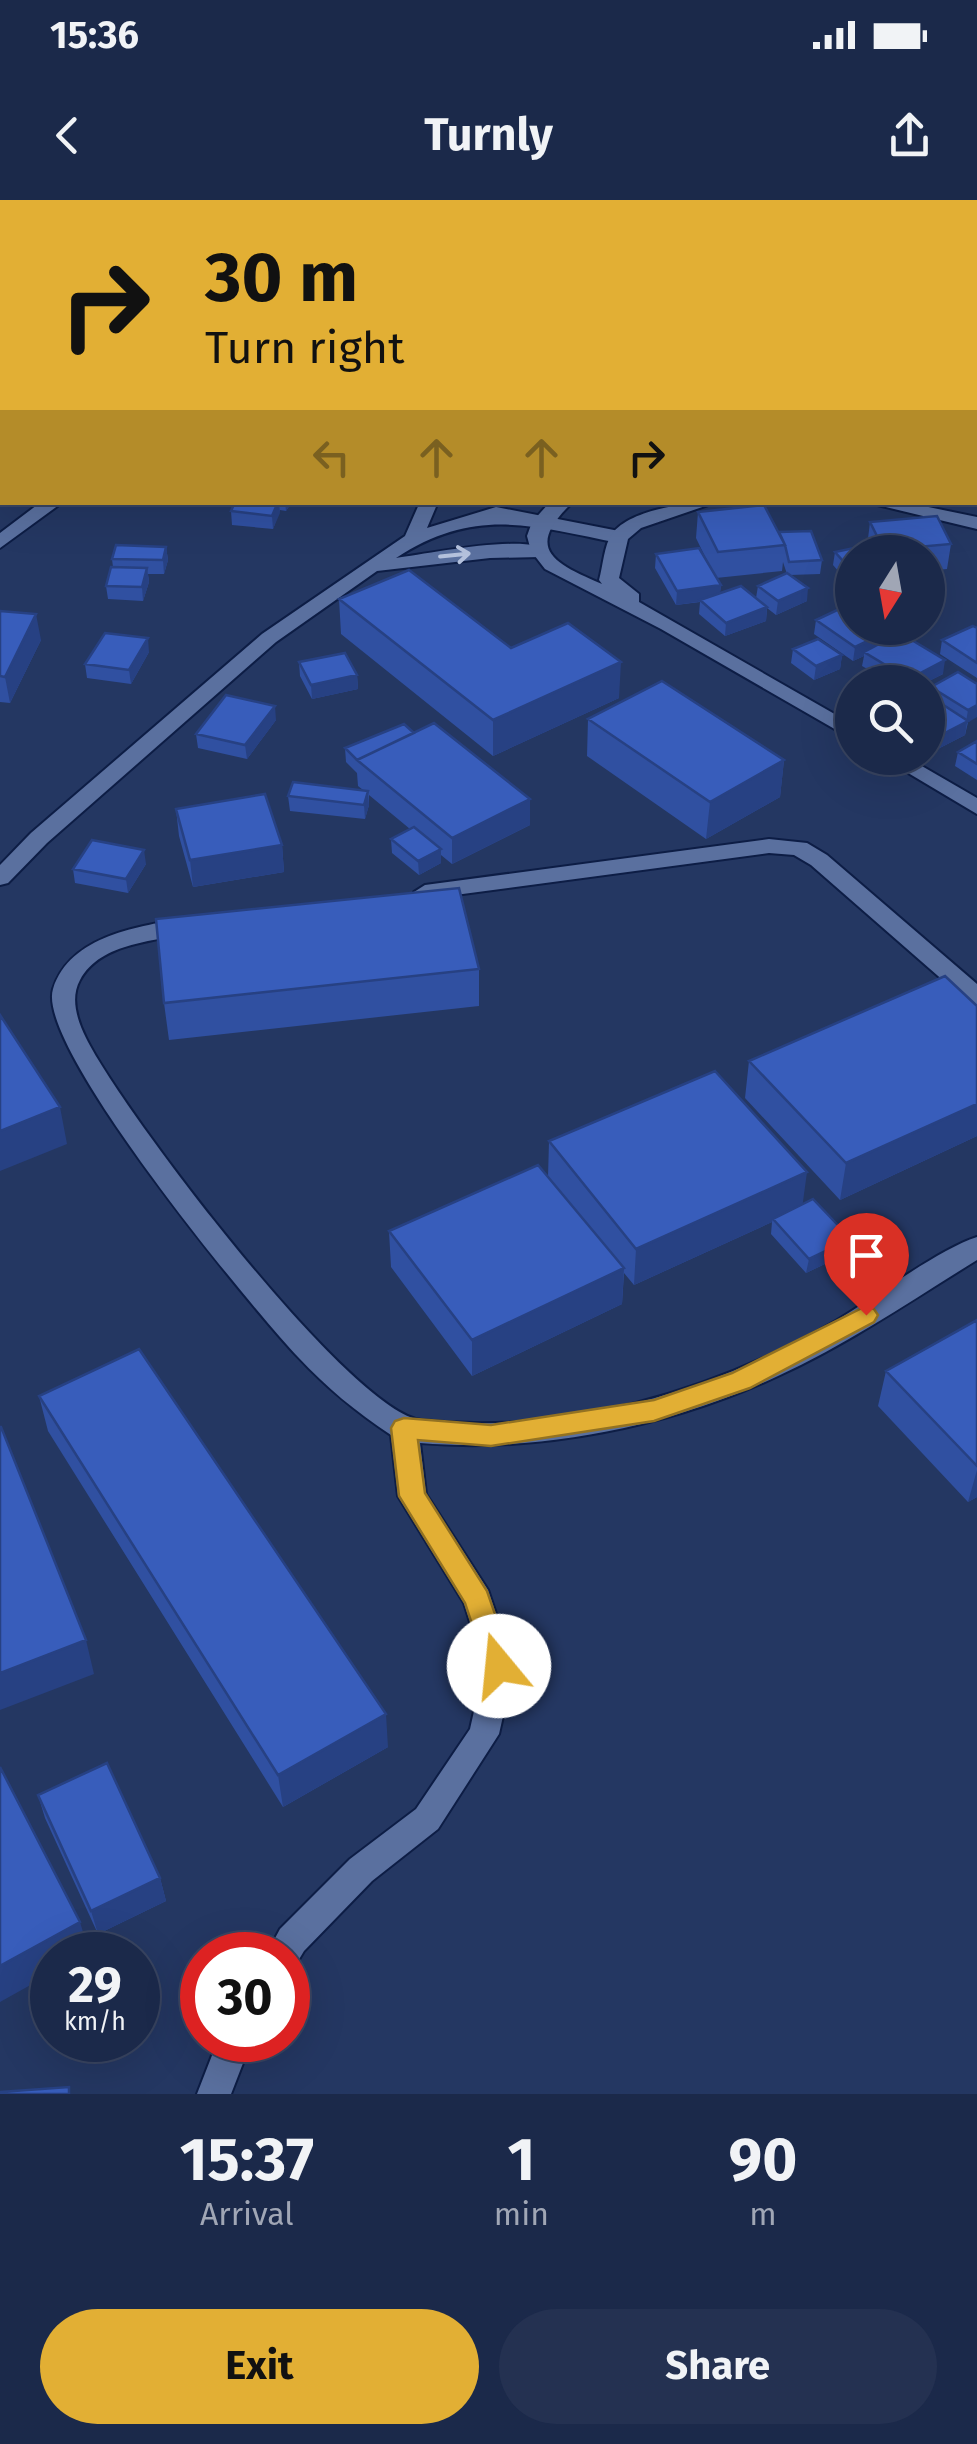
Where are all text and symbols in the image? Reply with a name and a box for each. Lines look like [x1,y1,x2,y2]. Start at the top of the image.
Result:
text: 15:36 [50,12,139,58]
icon: back [40,108,95,163]
text: Turnly [424,108,553,162]
icon: share [882,108,937,163]
text: 30 m [205,236,358,320]
icon: right [40,240,170,370]
text: Turn right [205,321,404,375]
icon: left [304,430,359,485]
icon: ahead [409,430,464,485]
icon: ahead [514,430,569,485]
icon: right [619,430,674,485]
north arrow [835,535,945,645]
map controls [835,535,945,775]
one-way arrow [438,546,471,565]
button: search [835,665,945,775]
pin [824,1213,909,1316]
icon: arrive [839,1228,894,1283]
position arrow [447,1614,551,1718]
speed limit sign: 30 [180,1932,310,2062]
text: 29 [68,1955,122,2015]
text: km/h [64,2007,126,2037]
text: 15:37 [180,2124,314,2196]
text: 1 [507,2124,535,2196]
text: 90 [729,2124,797,2196]
text: Arrival [200,2195,294,2233]
text: min [494,2195,549,2233]
text: m [749,2195,777,2233]
button: Exit [40,2309,479,2424]
button: Share [499,2309,937,2424]

